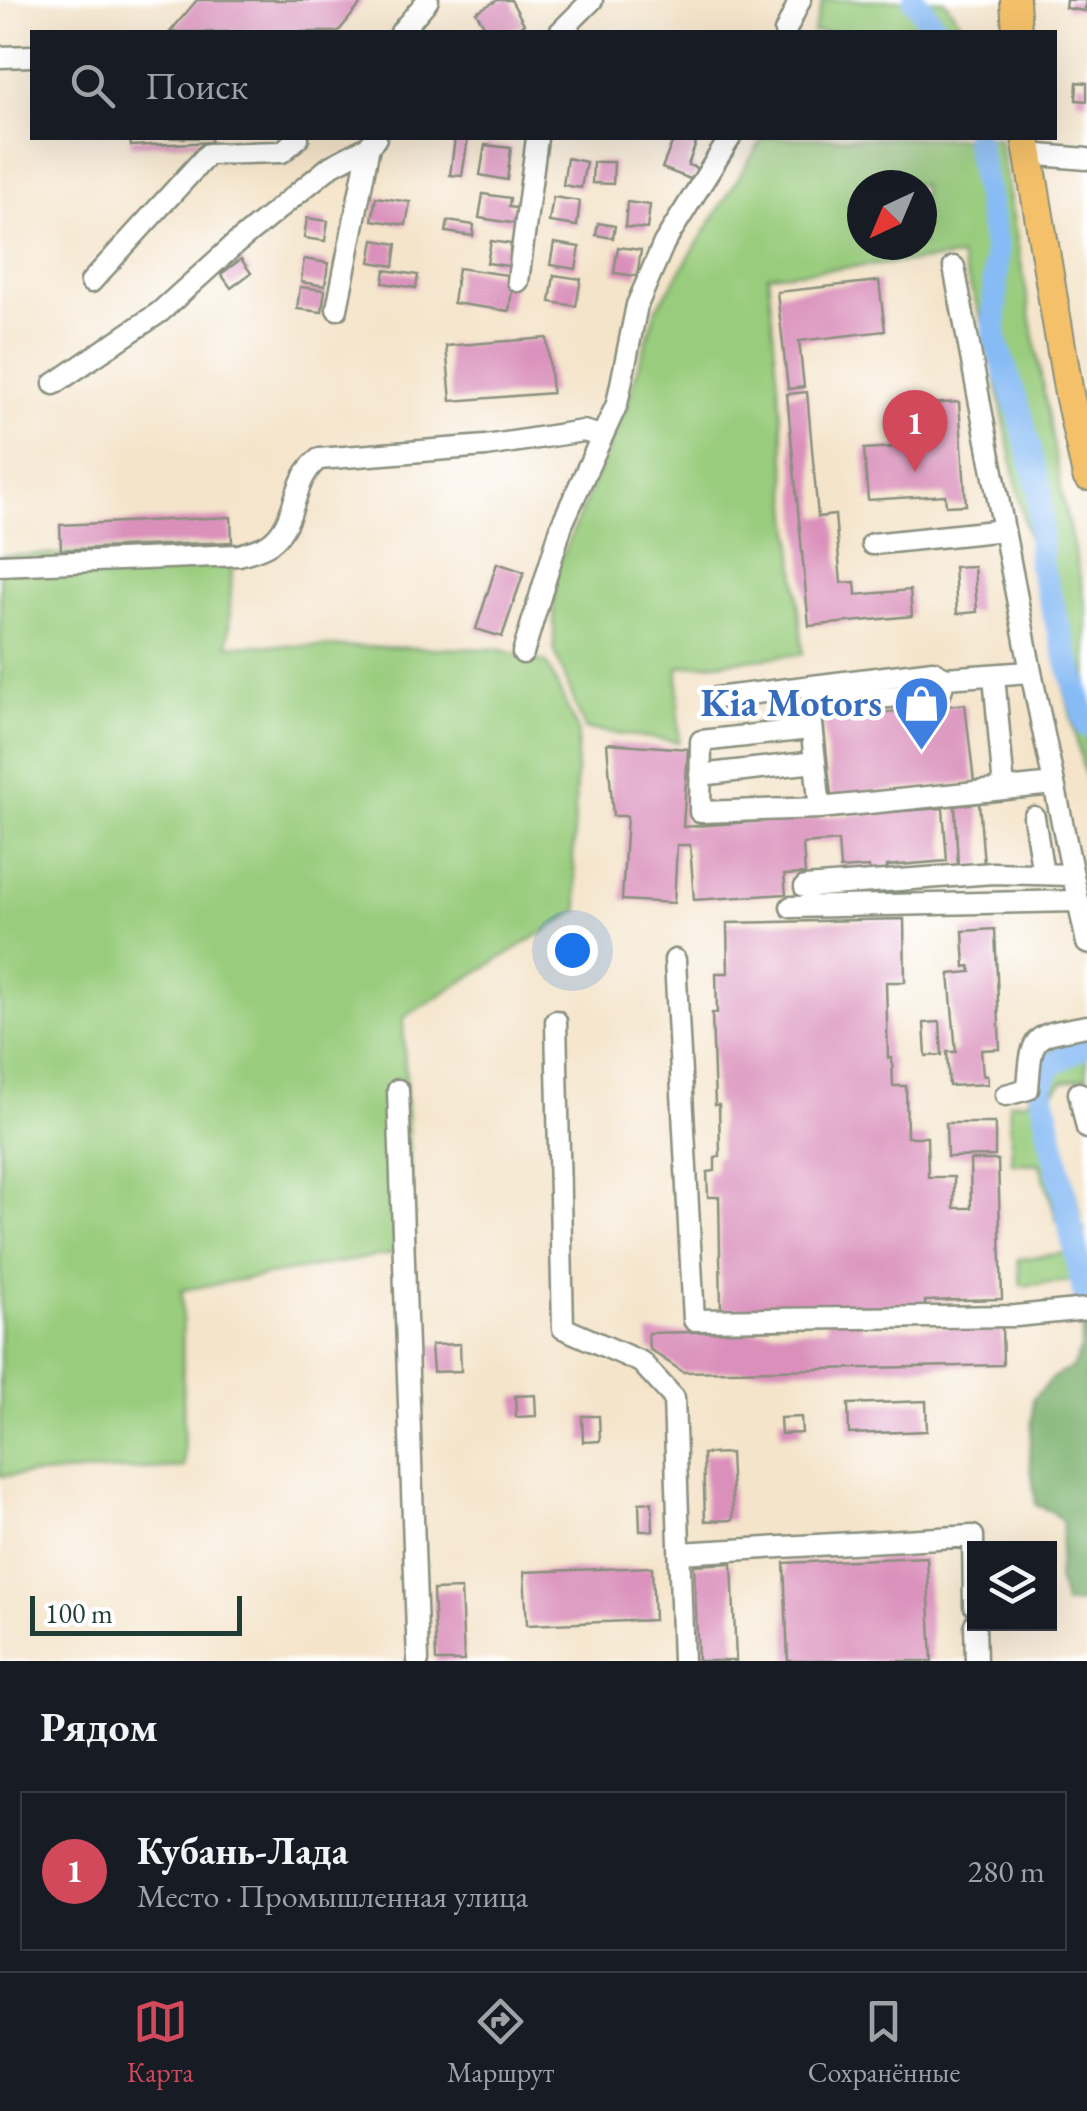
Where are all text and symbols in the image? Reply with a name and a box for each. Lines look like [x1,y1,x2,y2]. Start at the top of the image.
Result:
search box [30,30,1057,140]
icon: search [65,58,120,113]
text: Поиск [145,61,248,110]
north arrow [847,170,937,260]
pin: 1 [882,390,948,472]
shop icon: Kia Motors [891,673,951,752]
place label: Kia Motors [700,678,882,727]
your location [547,925,598,976]
map controls [967,1541,1057,1631]
button: layers [967,1541,1057,1631]
scale bar [30,1591,242,1636]
text: 100 m [45,1595,113,1631]
text: Рядом [40,1699,158,1754]
text: Кубань-Лада [137,1826,349,1875]
text: 1 [66,1850,83,1892]
text: 280 m [968,1850,1045,1892]
text: Место · Промышленная улица [137,1875,528,1917]
tab: Карта [127,1994,194,2090]
tab: Маршрут [447,1994,554,2090]
tab: Сохранённые [808,1994,960,2090]

